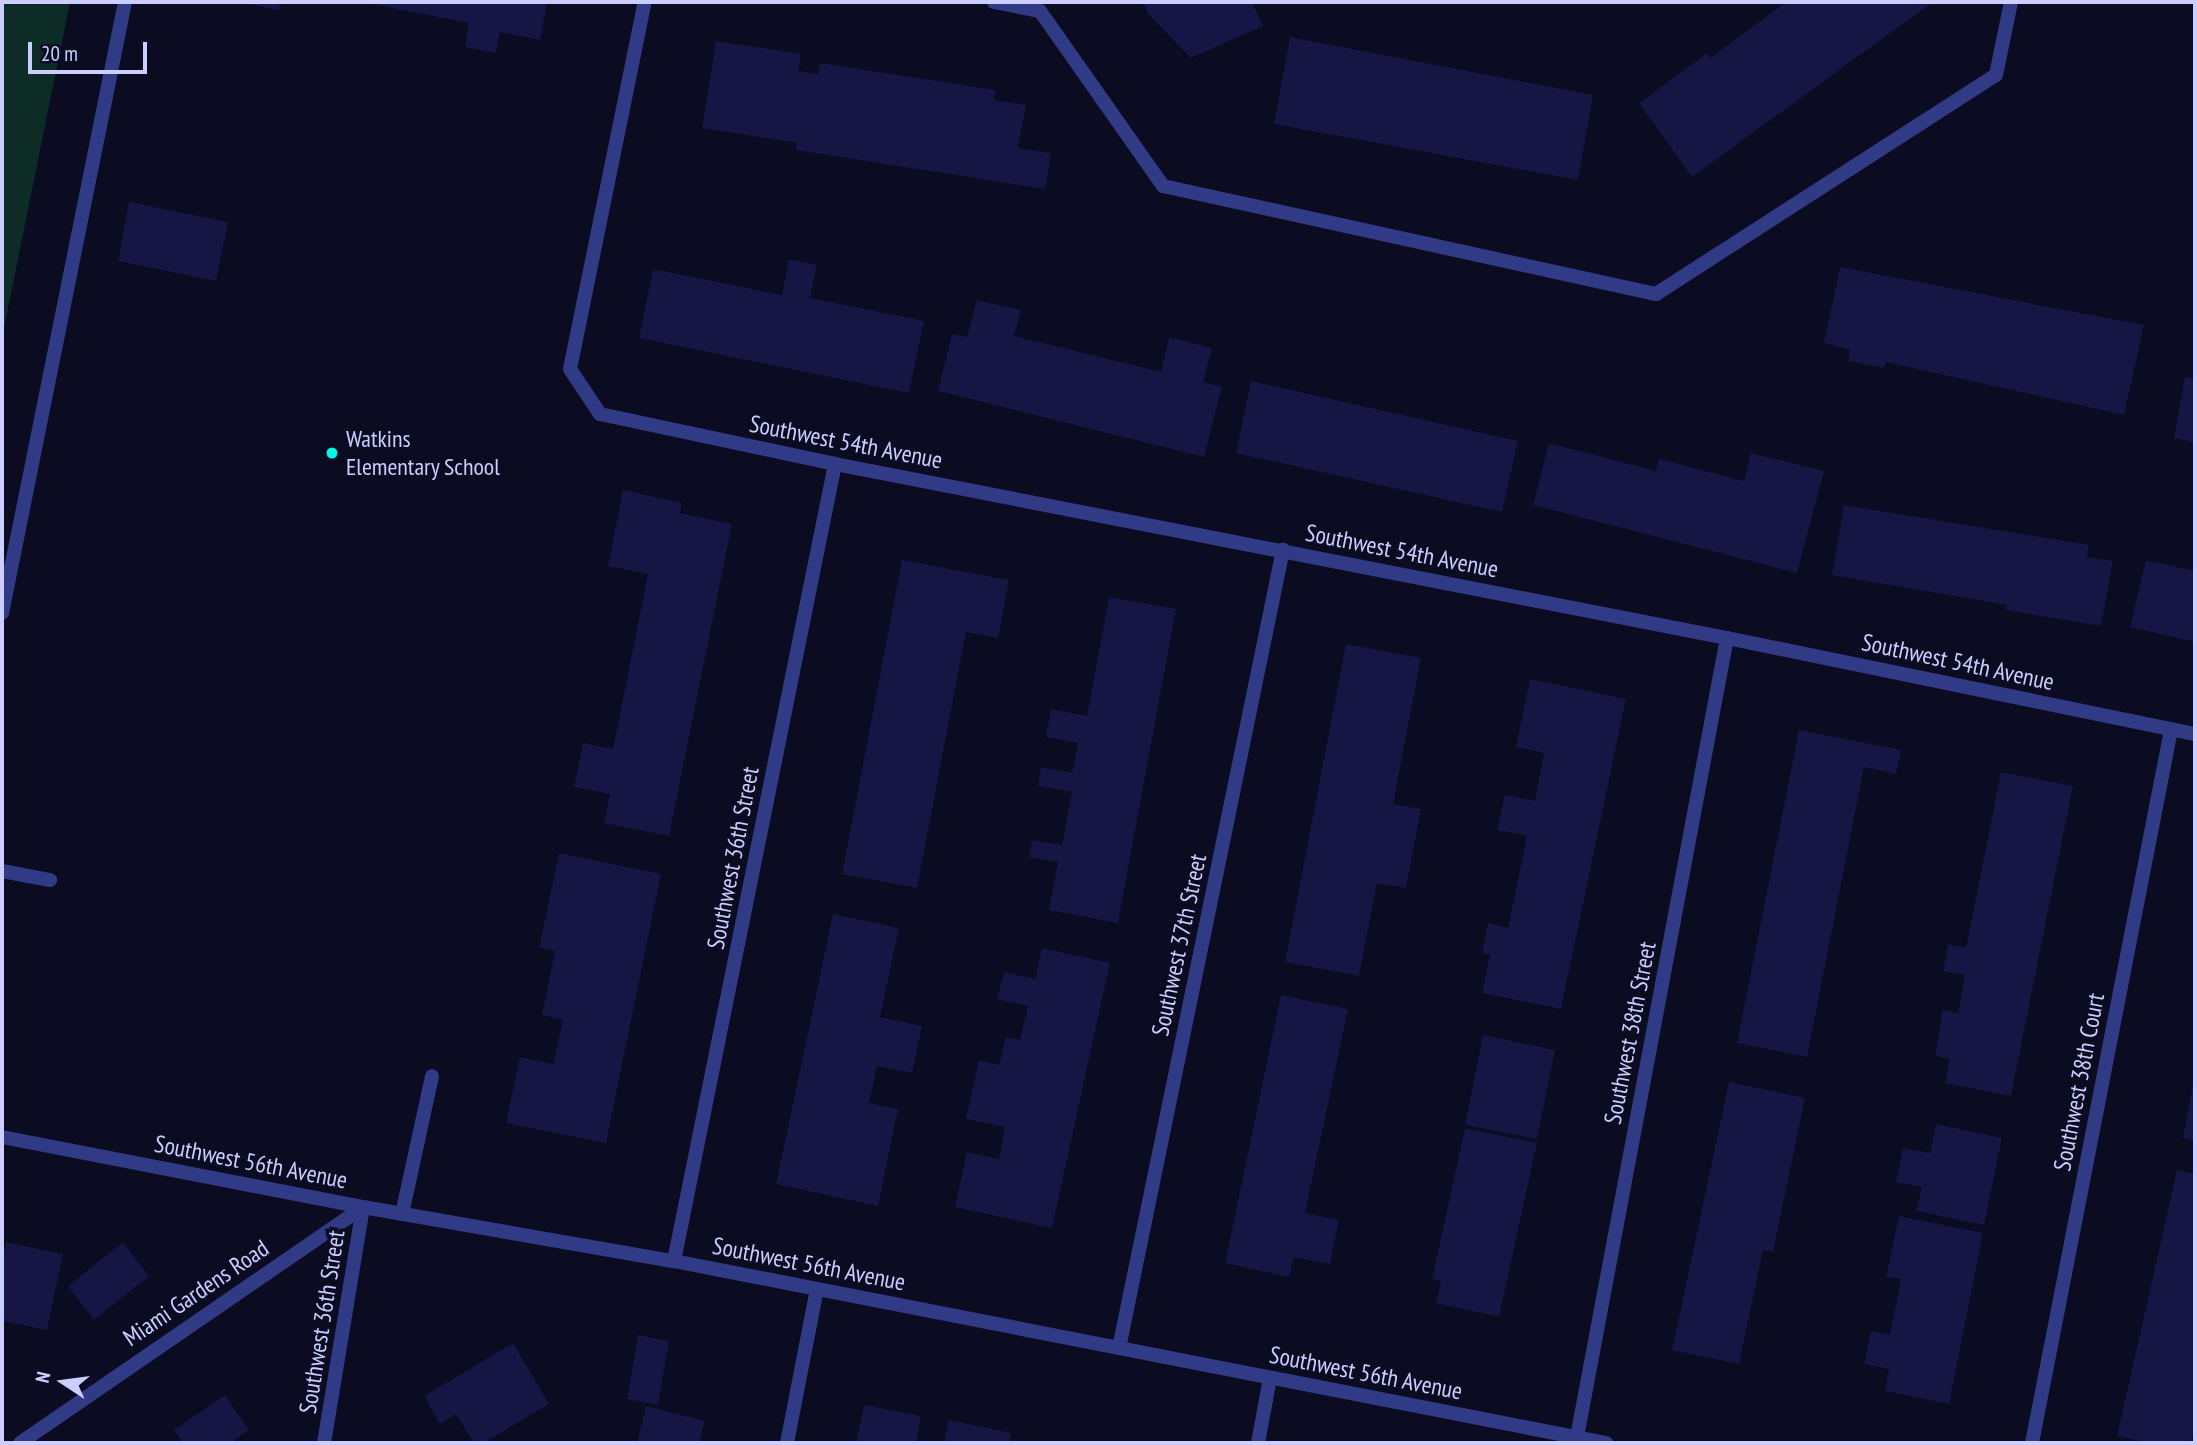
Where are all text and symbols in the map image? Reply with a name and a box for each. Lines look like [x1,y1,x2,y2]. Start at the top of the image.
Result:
scale bar [32,28,150,72]
text: 20 m [41,40,78,67]
street label: Southwest 54th Avenue [747,409,945,475]
place label: Watkins Elementary School [346,425,500,481]
marker: Watkins Elementary School [324,445,340,461]
street label: Southwest 54th Avenue [1303,518,1501,584]
street label: Southwest 54th Avenue [1859,627,2057,697]
street label: Southwest 36th Street [701,764,765,952]
street label: Southwest 37th Street [1146,851,1212,1039]
street label: Southwest 38th Street [1598,939,1662,1127]
street label: Southwest 38th Court [2048,991,2110,1173]
street label: Southwest 56th Avenue [152,1129,350,1195]
street label: Southwest 36th Street [293,1228,351,1416]
street label: Southwest 56th Avenue [710,1231,908,1297]
street label: Miami Gardens Road [118,1234,274,1352]
street label: Southwest 56th Avenue [1267,1340,1465,1406]
north arrow [28,1347,98,1417]
text: N [30,1370,55,1385]

